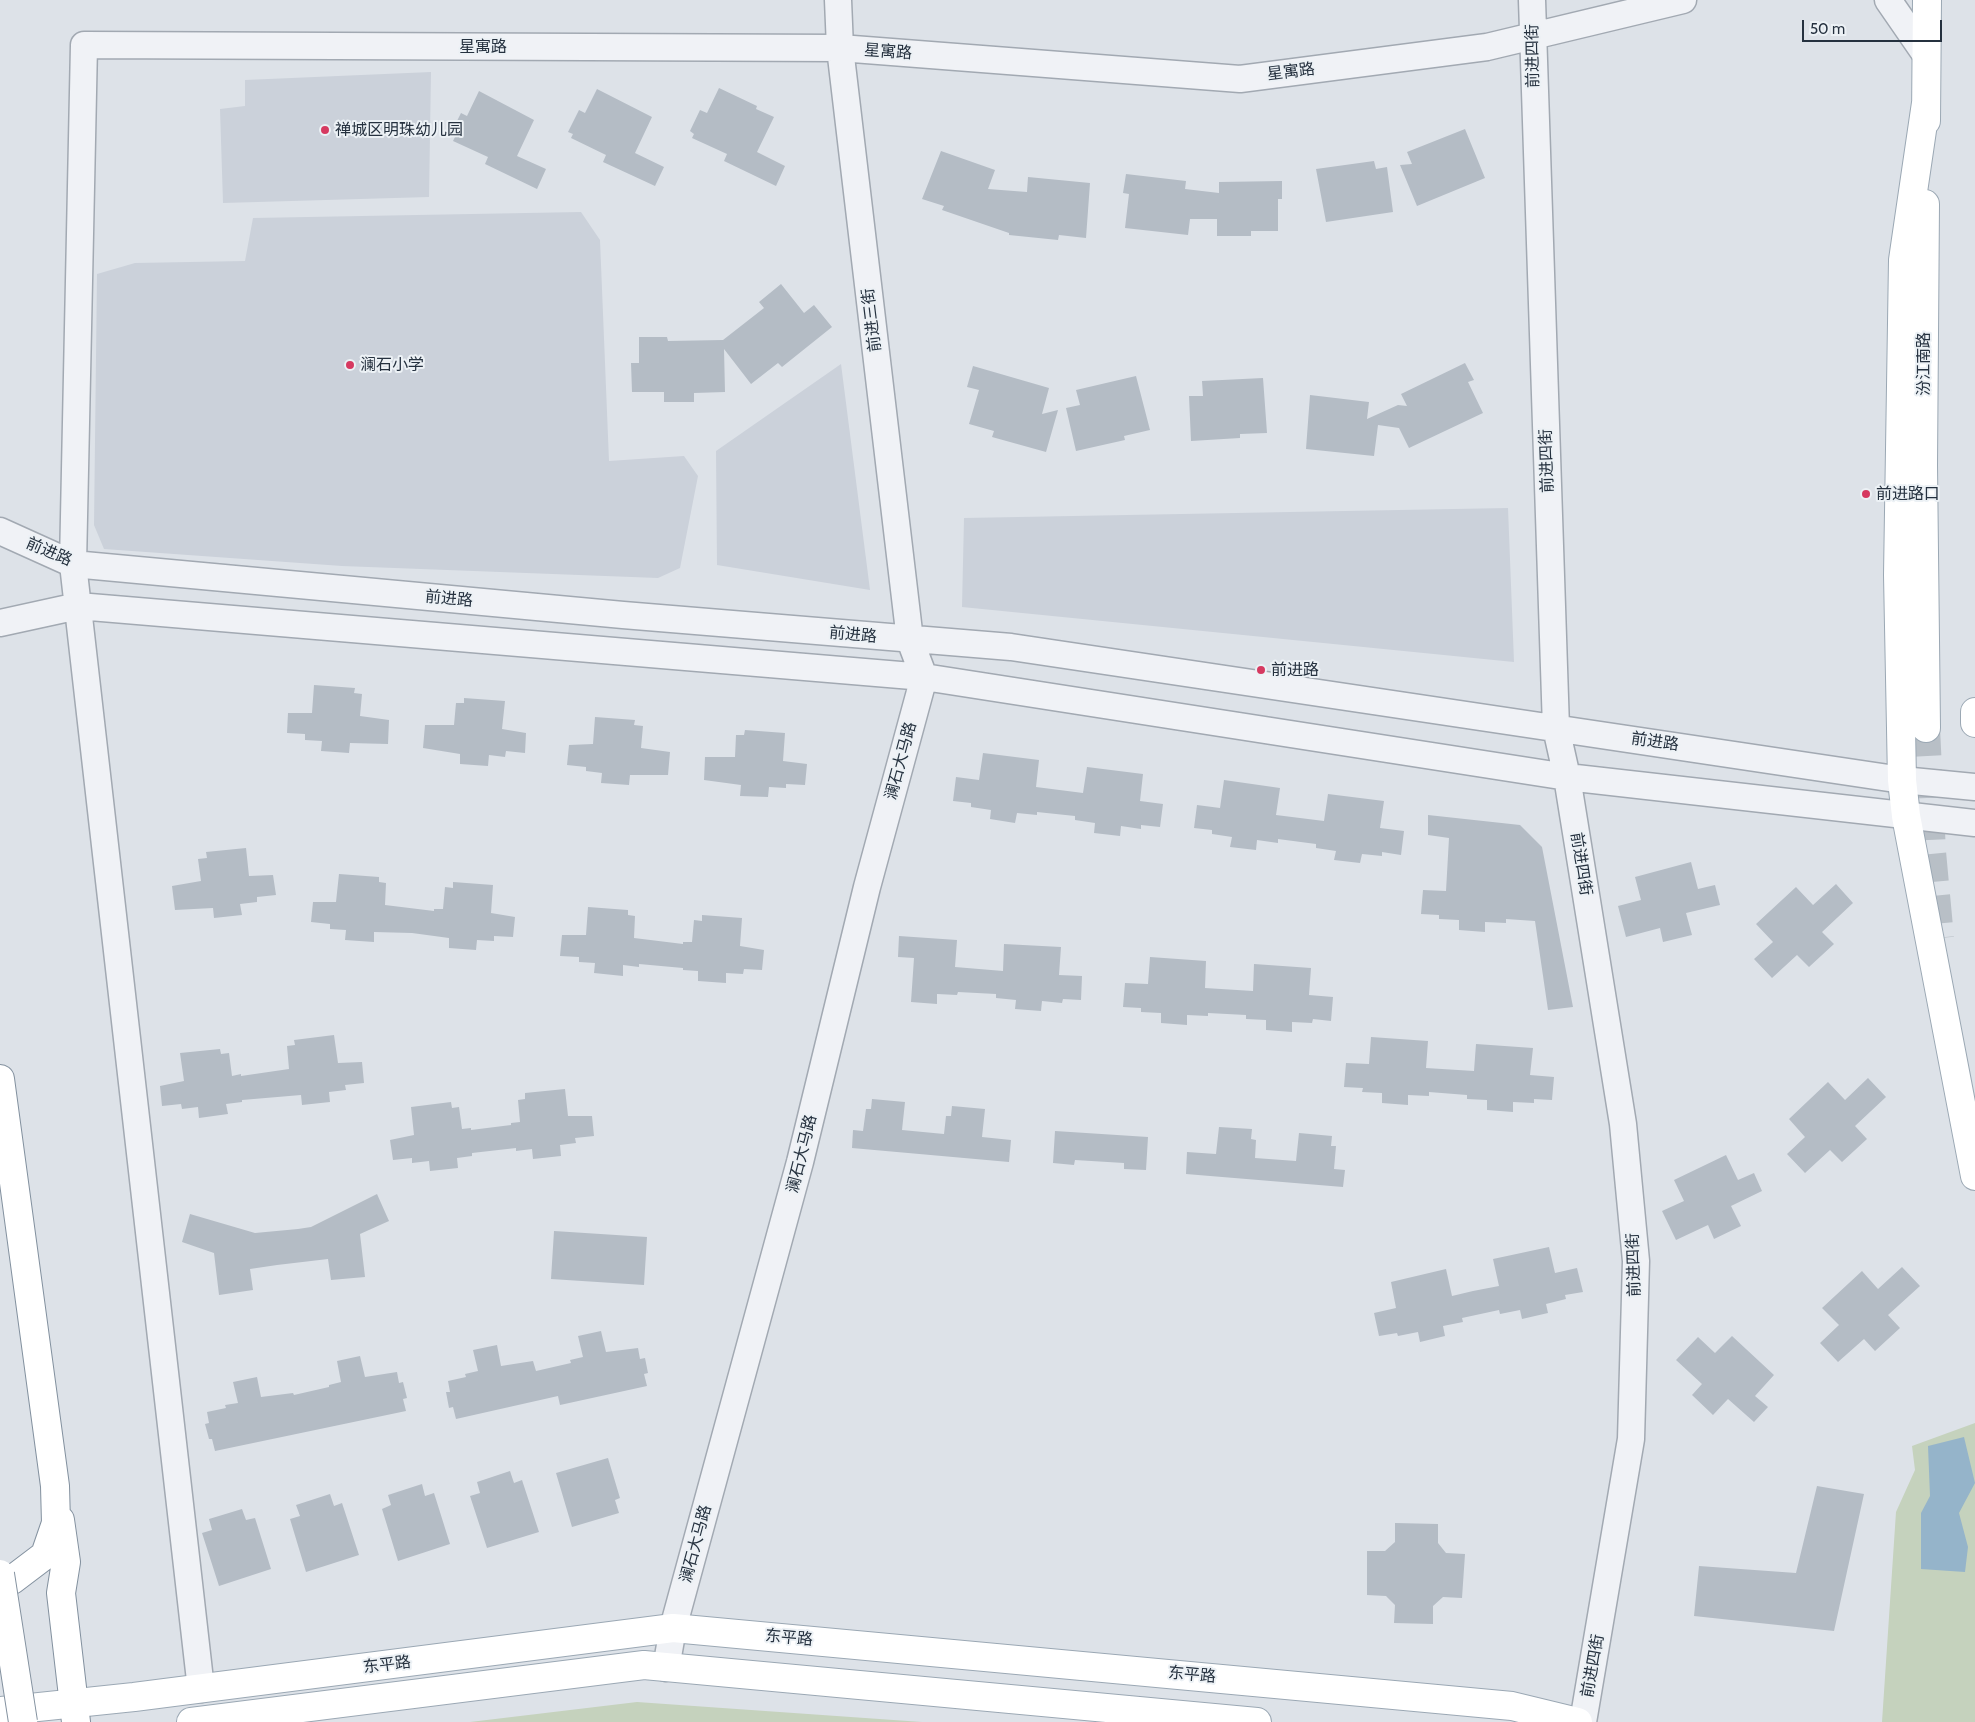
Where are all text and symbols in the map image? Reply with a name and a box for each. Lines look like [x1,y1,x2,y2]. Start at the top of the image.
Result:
scale bar [1805,10,1945,42]
text: 50 m [1810,20,1845,38]
street label: 前进四街 [1523,24,1543,88]
street label: 星寓路 [459,37,507,57]
street label: 星寓路 [863,41,913,63]
street label: 星寓路 [1266,60,1316,84]
place label: 禅城区明珠幼儿园 [335,120,463,140]
marker: 禅城区明珠幼儿园 [319,124,331,136]
street label: 前进三街 [859,287,885,353]
street label: 汾江南路 [1914,332,1934,396]
place label: 澜石小学 [360,355,424,375]
marker: 澜石小学 [344,359,356,371]
street label: 前进四街 [1536,429,1558,493]
place label: 前进路口 [1876,484,1940,504]
marker: 前进路口 [1860,488,1872,500]
street label: 前进路 [23,534,75,570]
street label: 前进路 [424,587,474,611]
street label: 前进路 [828,623,878,647]
place label: 前进路 [1271,660,1319,680]
marker: 前进路 [1255,664,1267,676]
street label: 澜石大马路 [881,720,921,802]
street label: 前进路 [1630,729,1680,755]
street label: 前进四街 [1567,831,1595,897]
street label: 澜石大马路 [783,1113,821,1195]
street label: 前进四街 [1623,1233,1645,1297]
street label: 澜石大马路 [676,1503,716,1585]
street label: 东平路 [764,1626,814,1650]
street label: 前进四街 [1578,1633,1608,1699]
street label: 东平路 [362,1653,412,1677]
street label: 东平路 [1167,1663,1217,1687]

